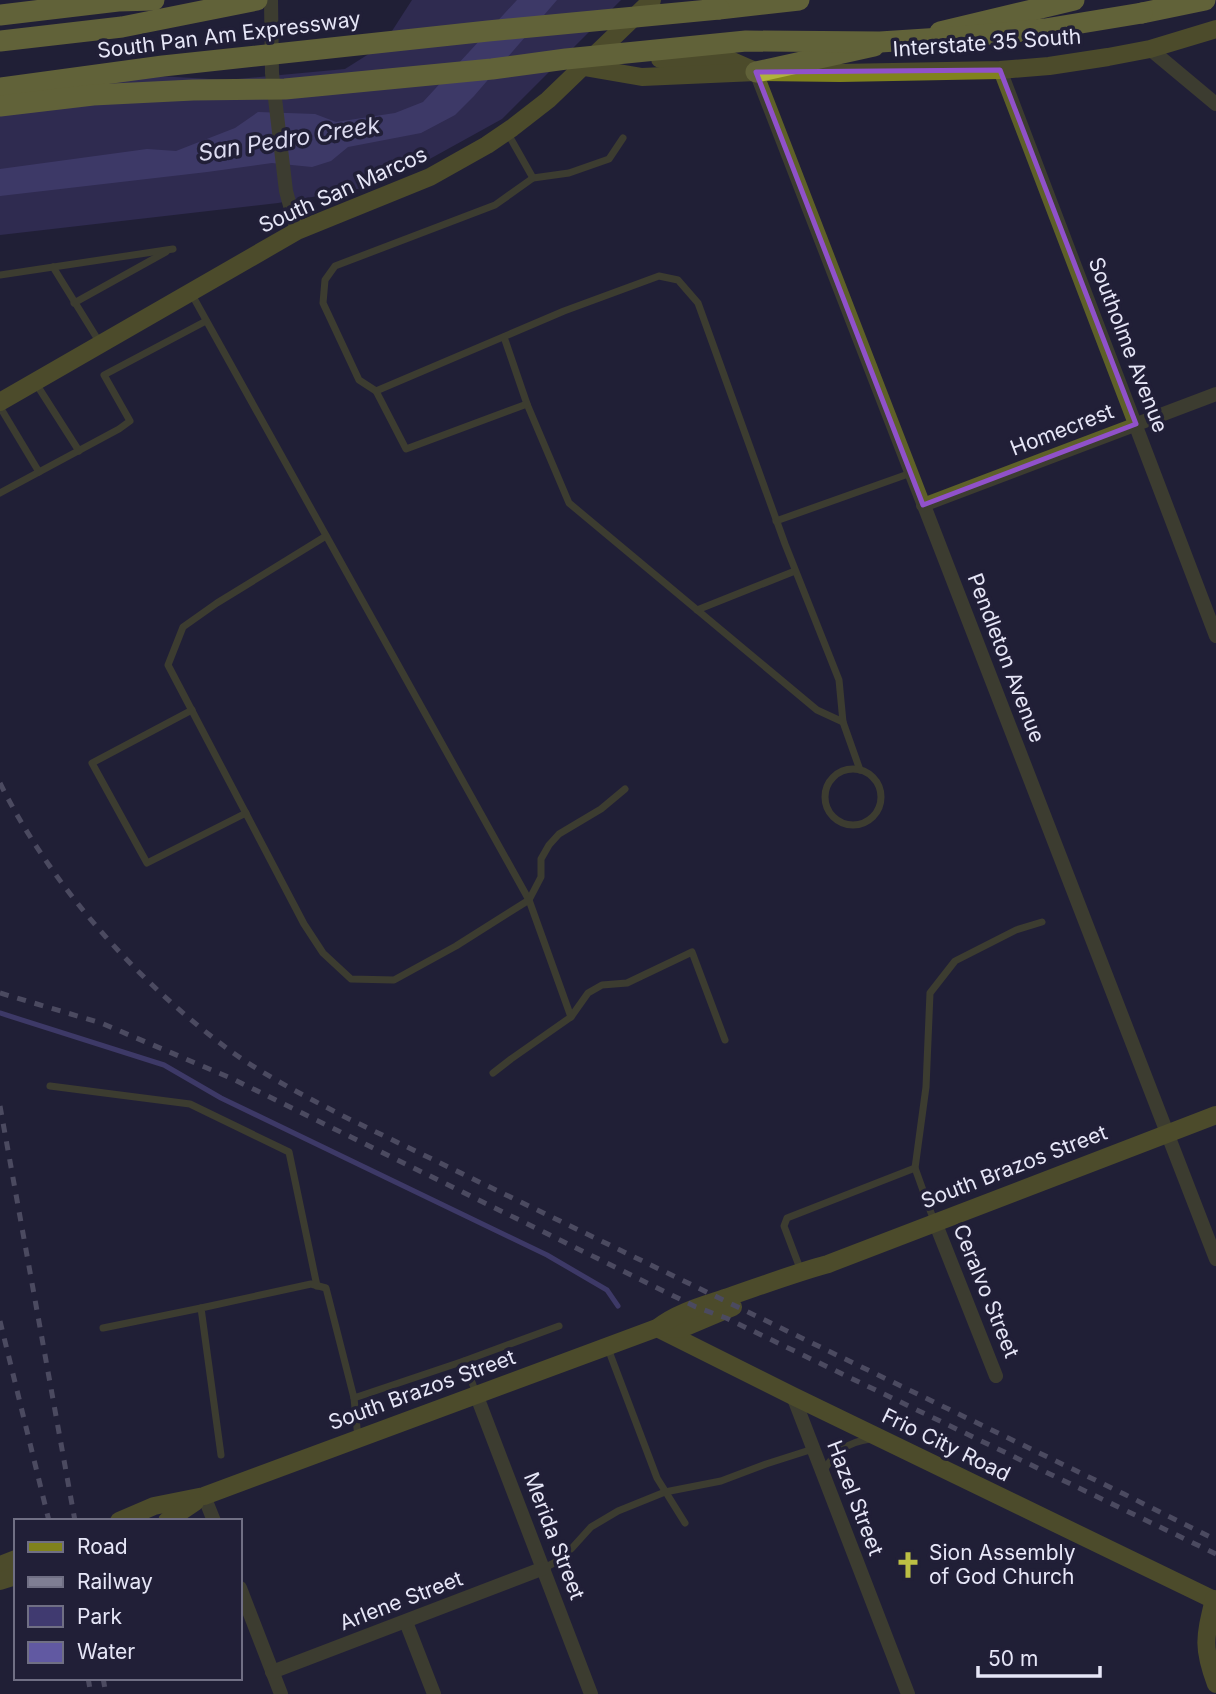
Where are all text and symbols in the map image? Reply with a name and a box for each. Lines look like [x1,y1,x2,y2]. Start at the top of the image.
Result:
street label: South Pan Am Expressway [96,6,362,63]
street label: Interstate 35 South [892,23,1082,62]
water label: San Pedro Creek [196,111,382,167]
street label: South San Marcos [255,141,431,238]
street label: Southolme Avenue [1084,254,1173,436]
street label: Homecrest [1007,398,1117,461]
street label: Pendleton Avenue [963,570,1050,746]
street label: South Brazos Street [917,1119,1110,1214]
street label: Ceralvo Street [948,1220,1025,1361]
street label: South Brazos Street [325,1344,519,1435]
street label: Frio City Road [878,1403,1014,1486]
street label: Hazel Street [822,1437,889,1559]
street label: Merida Street [519,1469,590,1603]
legend [14,1519,242,1680]
text: Road [77,1534,128,1559]
place label: Sion Assembly of God Church [929,1540,1076,1589]
church icon: Sion Assembly of God Church [893,1550,923,1580]
street label: Arlene Street [336,1566,466,1635]
text: Railway [77,1569,153,1594]
text: Park [77,1604,122,1629]
scale bar [978,1634,1100,1678]
text: Water [77,1639,135,1664]
text: 50 m [988,1646,1038,1671]

